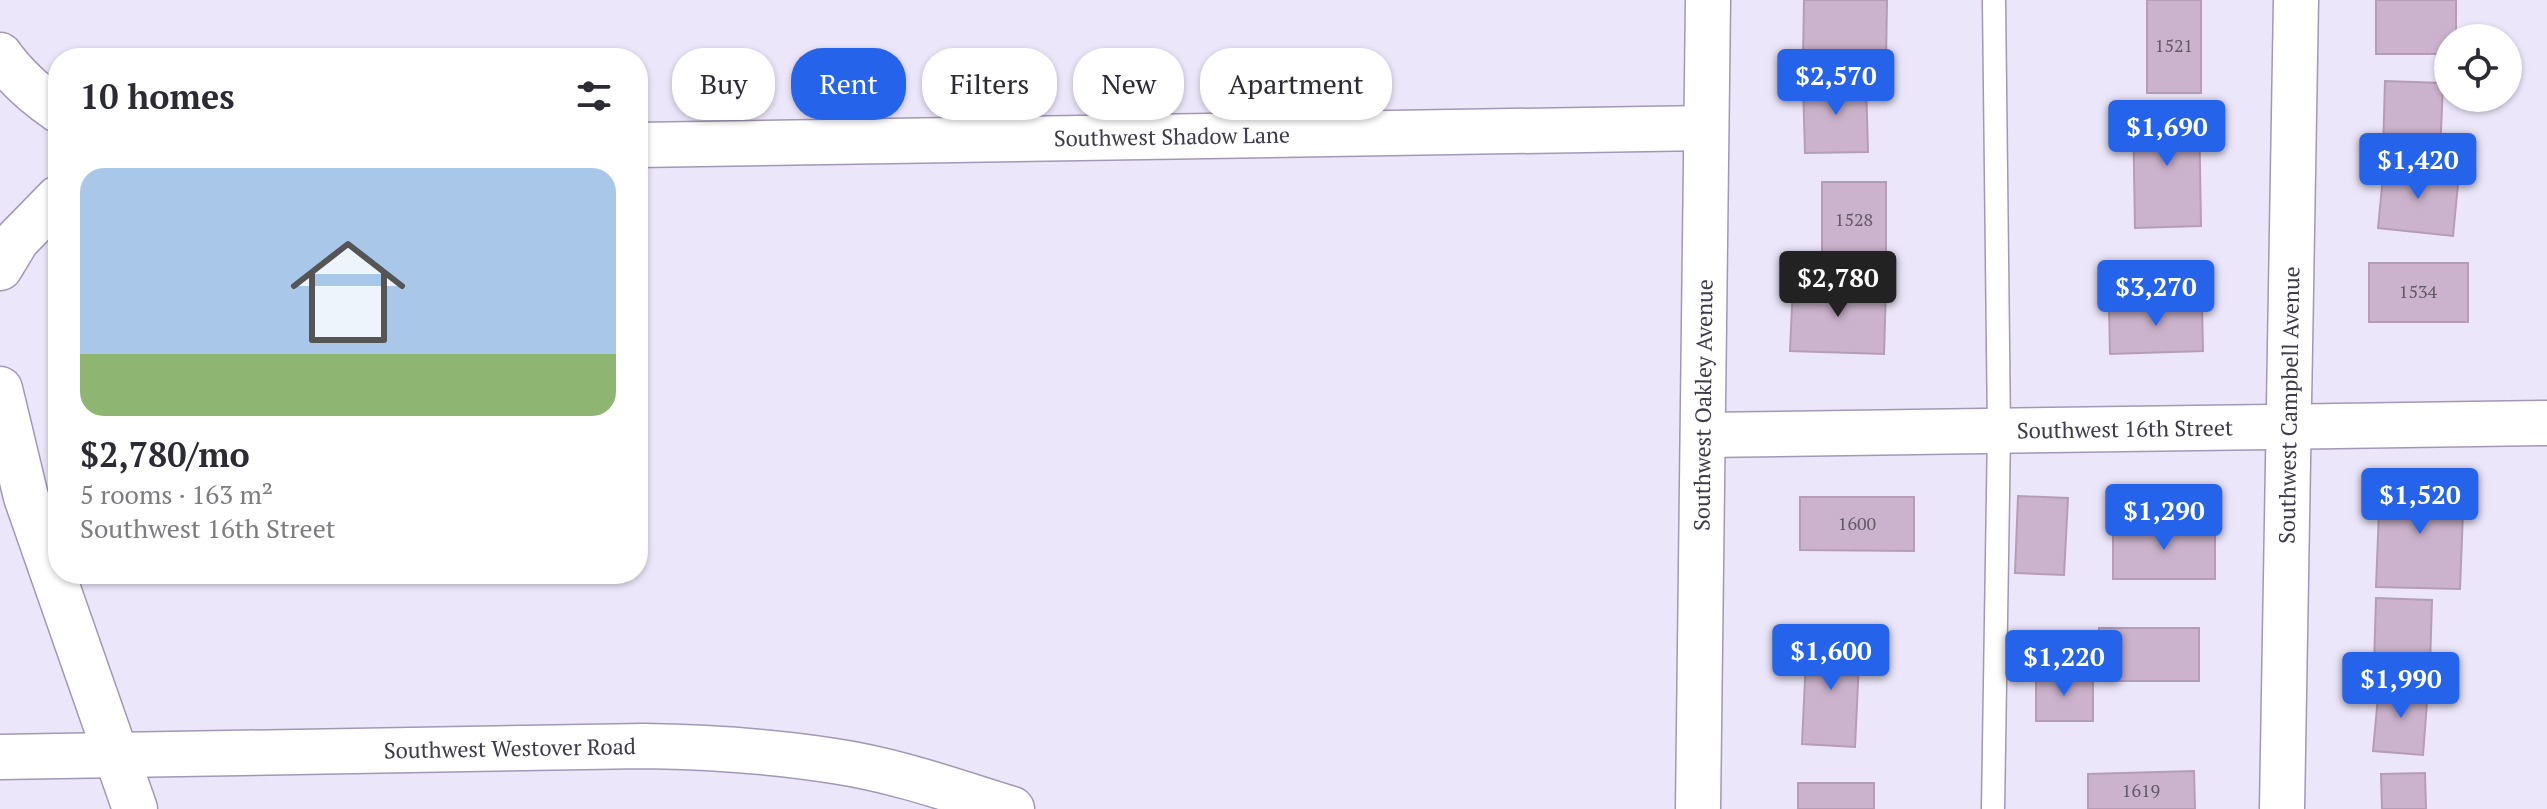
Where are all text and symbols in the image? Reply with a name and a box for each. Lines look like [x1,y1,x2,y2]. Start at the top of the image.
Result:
map controls [2434,24,2522,112]
button: locate [2434,24,2522,112]
house number: 1521 [2155,33,2193,57]
chip: Buy [672,48,775,120]
chip: Rent [791,48,906,120]
chip: Filters [922,48,1057,120]
chip: New [1073,48,1184,120]
chip: Apartment [1200,48,1392,120]
pin: $2,570 [1771,49,1901,117]
text: $2,570 [1795,58,1877,92]
text: 10 homes [80,74,235,119]
icon: filters [572,74,616,118]
pin: $1,690 [2102,100,2232,168]
text: $1,690 [2126,109,2208,143]
street label: Southwest Shadow Lane [1054,120,1290,152]
pin: $1,420 [2353,133,2483,201]
text: $1,420 [2377,142,2459,176]
house number: 1528 [1835,207,1873,231]
icon: home [276,220,420,364]
pin: $2,780 [1773,251,1903,319]
text: $2,780 [1797,260,1879,294]
pin: $3,270 [2091,260,2221,328]
street label: Southwest Campbell Avenue [2272,266,2305,544]
text: $3,270 [2115,269,2197,303]
street label: Southwest Oakley Avenue [1686,279,1719,531]
house number: 1534 [2399,279,2438,303]
street label: Southwest 16th Street [2017,412,2233,445]
text: $2,780/mo [80,432,250,477]
pin: $1,520 [2355,468,2485,536]
text: 5 rooms · 163 m² [80,477,273,511]
text: $1,520 [2379,477,2461,511]
pin: $1,290 [2099,484,2229,552]
text: $1,290 [2123,493,2205,527]
text: Southwest 16th Street [80,511,335,545]
house number: 1600 [1838,511,1876,535]
pin: $1,600 [1766,624,1896,692]
pin: $1,220 [1999,630,2129,698]
text: $1,600 [1790,633,1872,667]
text: $1,220 [2023,639,2105,673]
pin: $1,990 [2336,652,2466,720]
text: $1,990 [2360,661,2442,695]
street label: Southwest Westover Road [384,731,636,764]
house number: 1619 [2122,778,2160,802]

